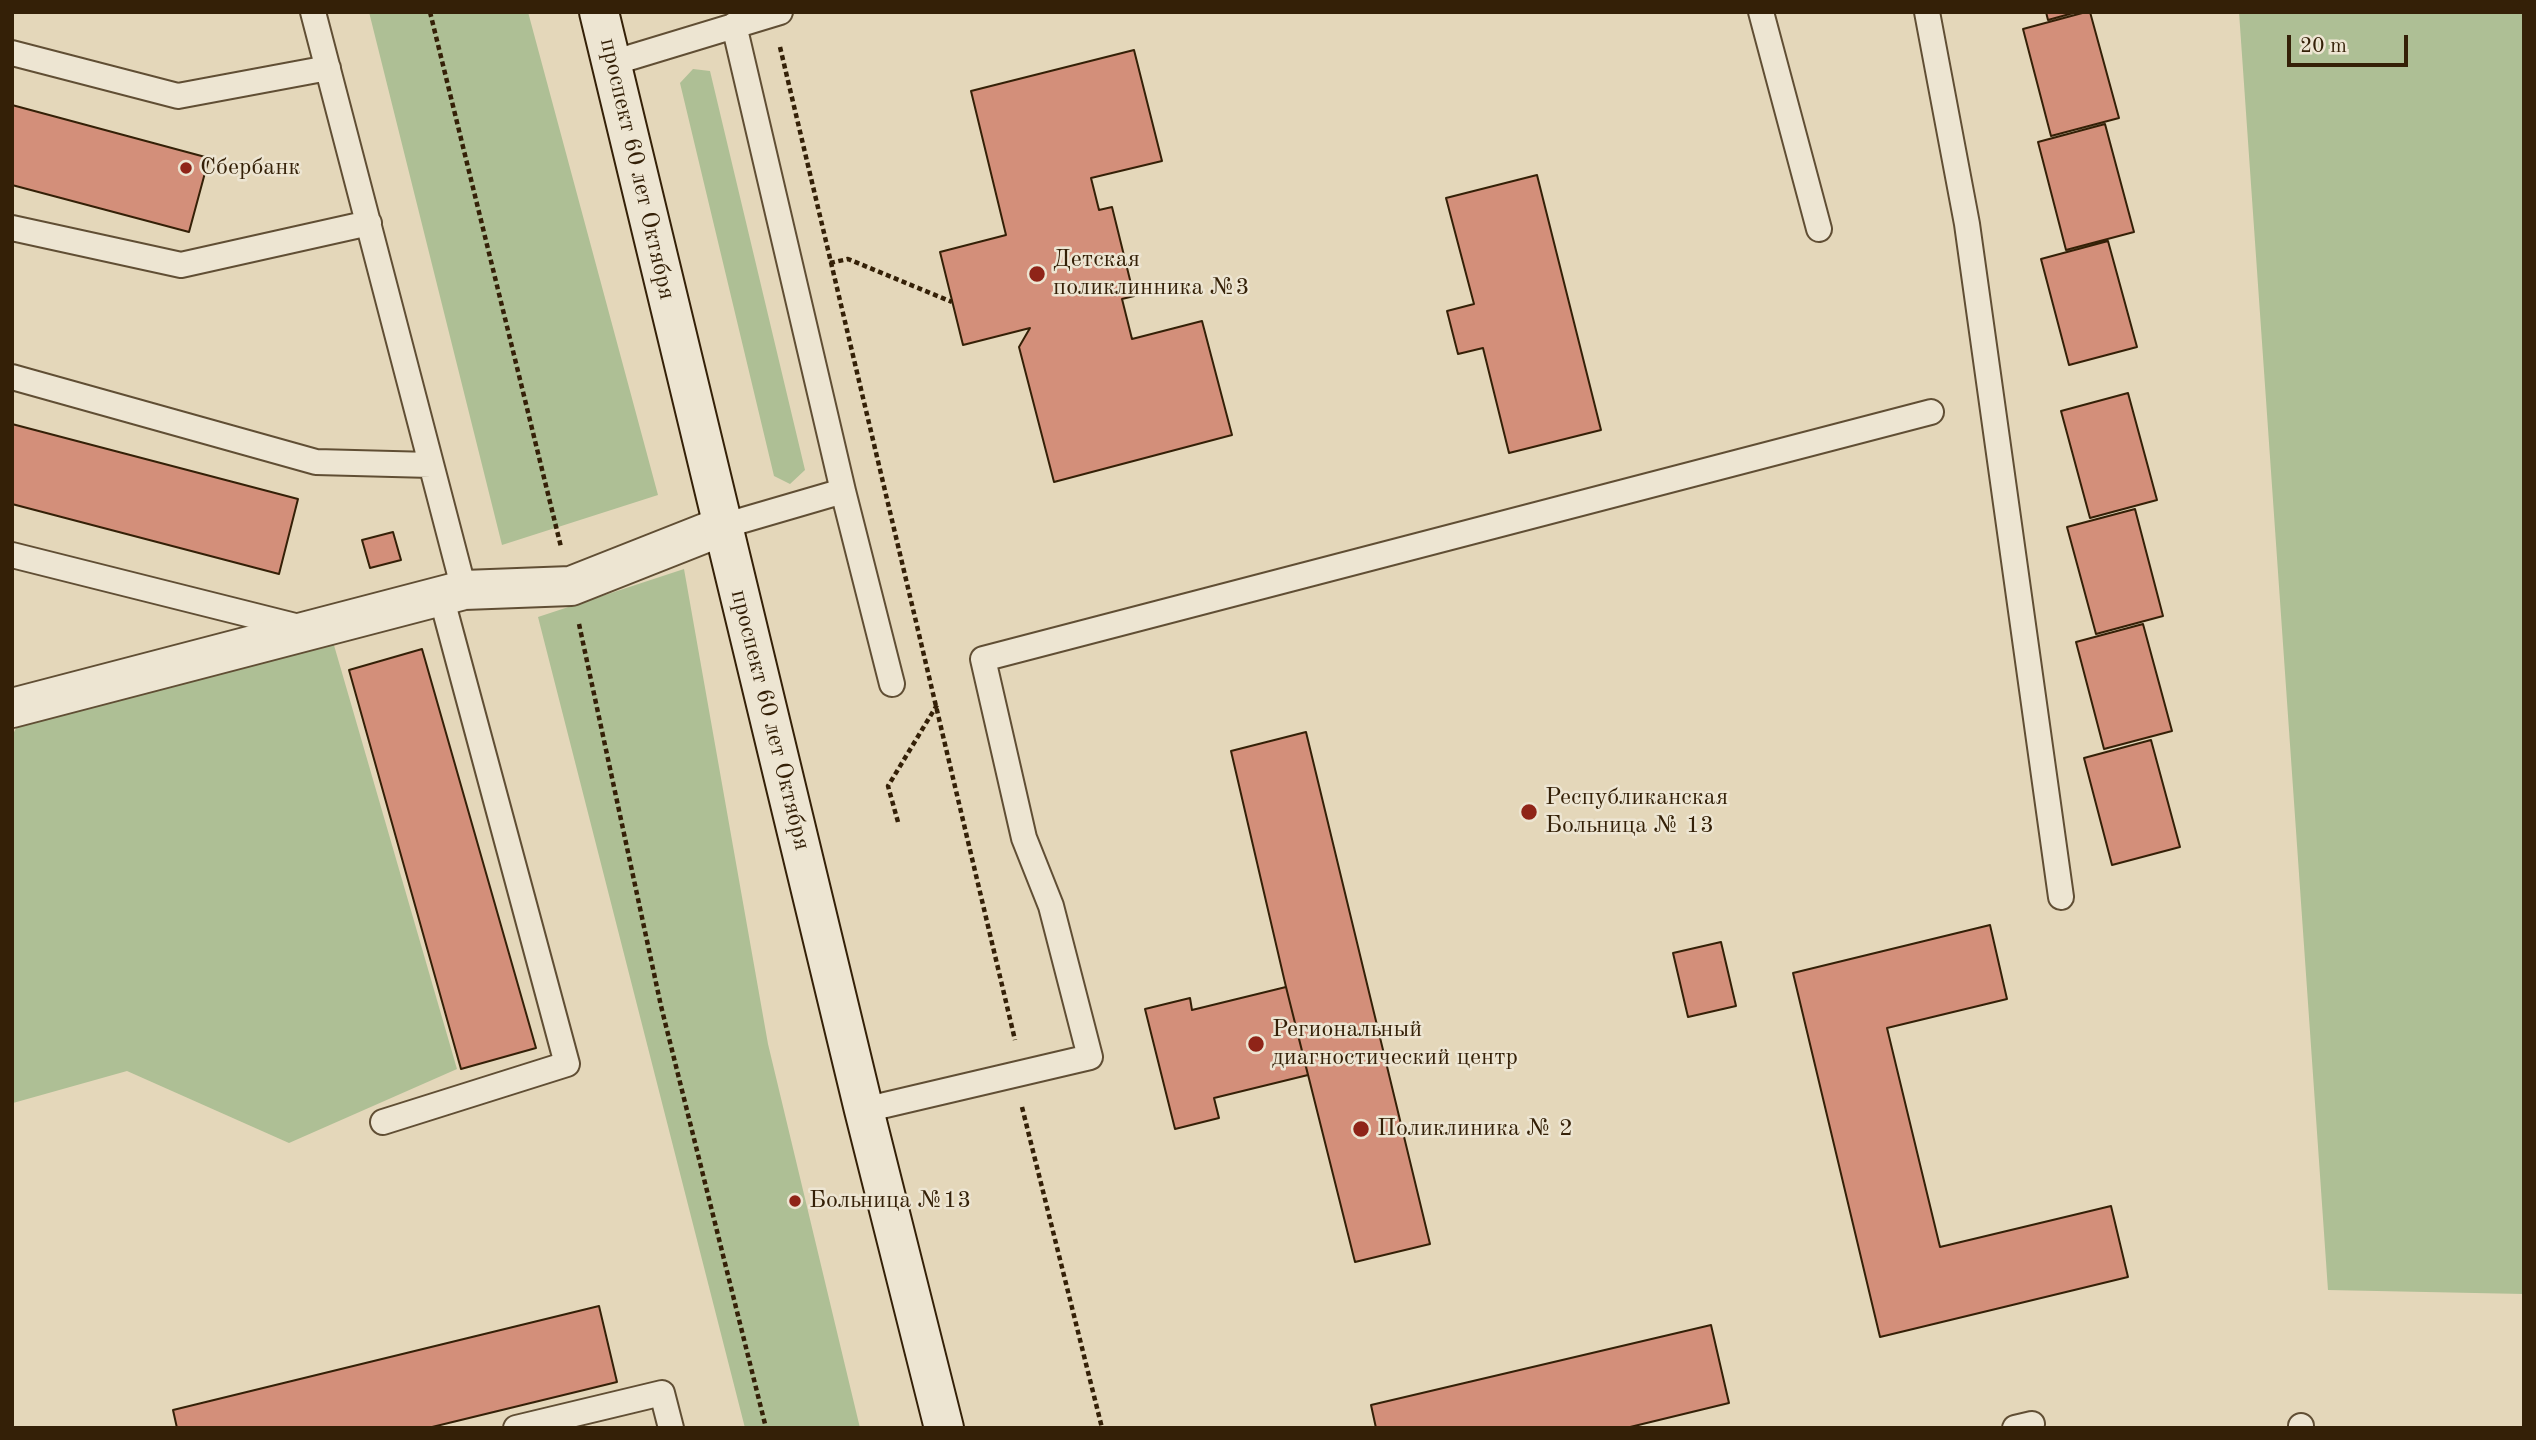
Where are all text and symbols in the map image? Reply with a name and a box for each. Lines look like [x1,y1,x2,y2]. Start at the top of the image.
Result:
scale bar [2291,21,2412,65]
street label: проспект 60 лет Октября [593,35,681,303]
text: 20 m [2300,36,2347,57]
place label: Сбербанк [200,154,300,182]
marker: Сбербанк [178,160,194,176]
place label: Детская поликлинника №3 [1053,246,1250,302]
marker: Детская поликлинника №3 [1027,264,1047,284]
street label: проспект 60 лет Октября [724,587,816,853]
place label: Республиканская Больница № 13 [1545,784,1728,840]
marker: Республиканская Больница № 13 [1519,802,1539,822]
place label: Региональный диагностический центр [1272,1016,1518,1072]
marker: Региональный диагностический центр [1246,1034,1266,1054]
place label: Поликлиника № 2 [1377,1115,1573,1143]
marker: Поликлиника № 2 [1351,1119,1371,1139]
place label: Больница №13 [809,1187,971,1215]
marker: Больница №13 [787,1193,803,1209]

